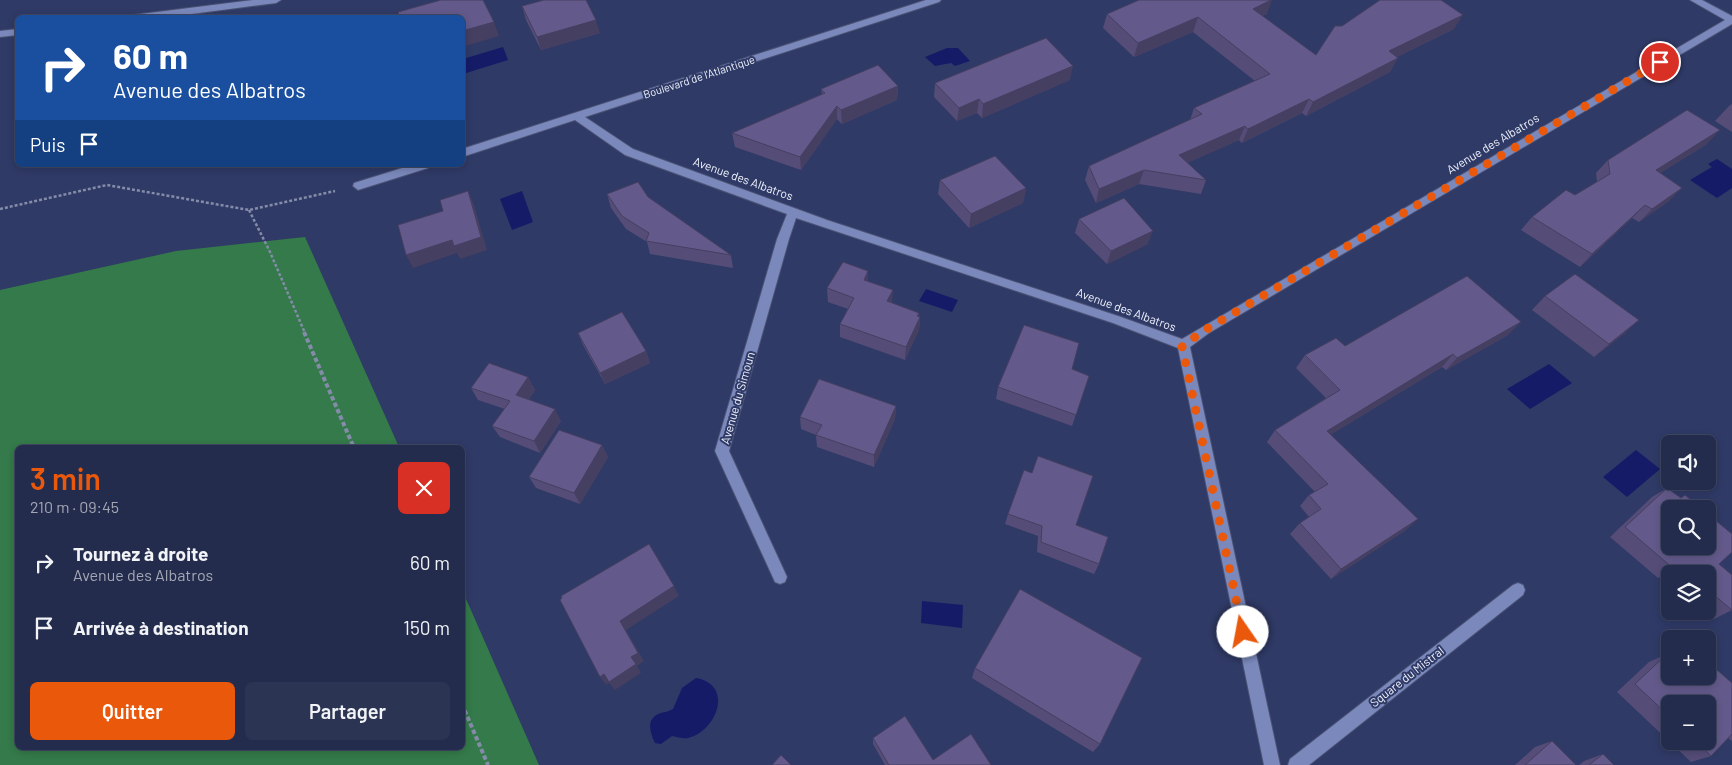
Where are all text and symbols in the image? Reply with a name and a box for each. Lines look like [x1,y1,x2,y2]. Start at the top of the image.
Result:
text: 60 m [113,34,188,76]
icon: right [30,35,95,100]
pin [1639,41,1681,83]
icon: arrive [1646,48,1674,76]
street label: Boulevard de l'Atlantique [641,52,756,101]
text: Avenue des Albatros [113,76,306,102]
street label: Avenue des Albatros [1444,110,1541,176]
icon: arrive [75,130,103,158]
text: Puis [30,133,65,156]
street label: Avenue des Albatros [692,153,795,203]
street label: Avenue des Albatros [1075,284,1178,334]
street label: Avenue du Simoun [717,350,757,445]
map controls [1661,435,1716,750]
button: sound [1661,435,1716,490]
text: 3 min [30,460,101,496]
button: close [398,462,450,514]
text: 210 m · 09:45 [30,497,119,516]
button: search [1661,500,1716,555]
text: Tournez à droite [73,542,209,565]
icon: right [30,549,58,577]
text: 60 m [410,551,450,574]
text: Avenue des Albatros [73,565,213,584]
button: layers [1661,565,1716,620]
position arrow [1216,605,1268,657]
icon: arrive [30,614,58,642]
text: Arrivée à destination [73,616,249,639]
text: 150 m [403,616,450,639]
button: + [1661,630,1716,685]
street label: Square du Mistral [1367,643,1446,709]
button: Quitter [30,682,235,740]
button: Partager [245,682,450,740]
button: − [1661,695,1716,750]

